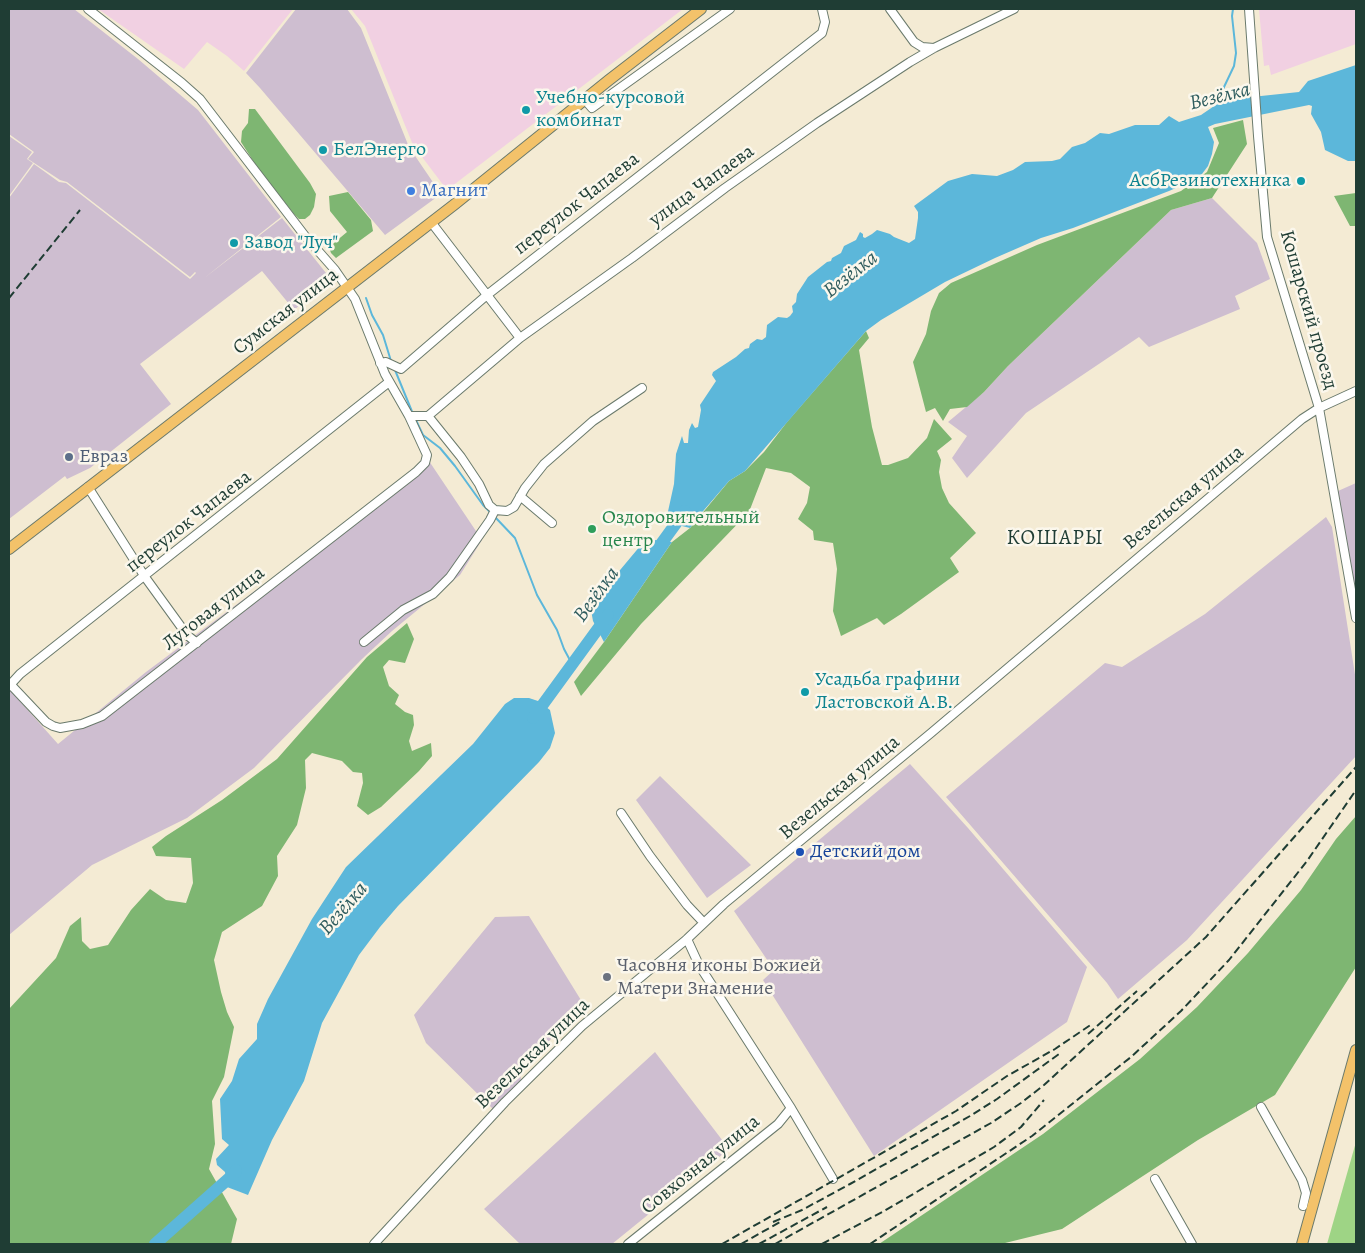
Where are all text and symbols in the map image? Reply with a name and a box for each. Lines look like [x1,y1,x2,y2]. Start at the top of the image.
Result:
water label: Везёлка [1187,77,1253,117]
place label: Учебно-курсовой комбинат [536,86,685,133]
marker: Учебно-курсовой комбинат [520,104,532,116]
place label: БелЭнерго [333,138,426,162]
street label: улица Чапаева [645,140,759,232]
marker: БелЭнерго [317,144,329,156]
street label: переулок Чапаева [509,148,645,260]
place label: АсбРезинотехника [1130,169,1291,193]
marker: АсбРезинотехника [1295,175,1307,187]
place label: Магнит [421,179,488,203]
marker: Магнит [405,185,417,197]
street label: Кошарский проезд [1274,228,1342,392]
place label: Завод "Луч" [244,231,338,255]
marker: Завод "Луч" [228,237,240,249]
water label: Везёлка [819,246,883,304]
street label: Сумская улица [228,263,344,361]
street label: Везельская улица [1119,441,1249,555]
place label: Евраз [79,445,128,469]
marker: Евраз [63,451,75,463]
street label: переулок Чапаева [121,466,257,578]
place label: Оздоровительный центр [602,506,760,553]
marker: Оздоровительный центр [586,523,598,535]
district label: КОШАРЫ [1006,526,1104,552]
street label: Луговая улица [158,562,270,656]
water label: Везёлка [569,563,625,627]
place label: Усадьба графини Ластовской А.В. [815,668,960,715]
marker: Усадьба графини Ластовской А.В. [799,686,811,698]
street label: Везельская улица [775,731,905,845]
place label: Детский дом [810,840,921,864]
marker: Детский дом [794,846,806,858]
water label: Везёлка [314,877,374,941]
place label: Часовня иконы Божией Матери Знамение [617,954,821,1001]
marker: Часовня иконы Божией Матери Знамение [601,971,613,983]
street label: Везельская улица [471,993,595,1115]
street label: Совхозная улица [637,1110,765,1220]

